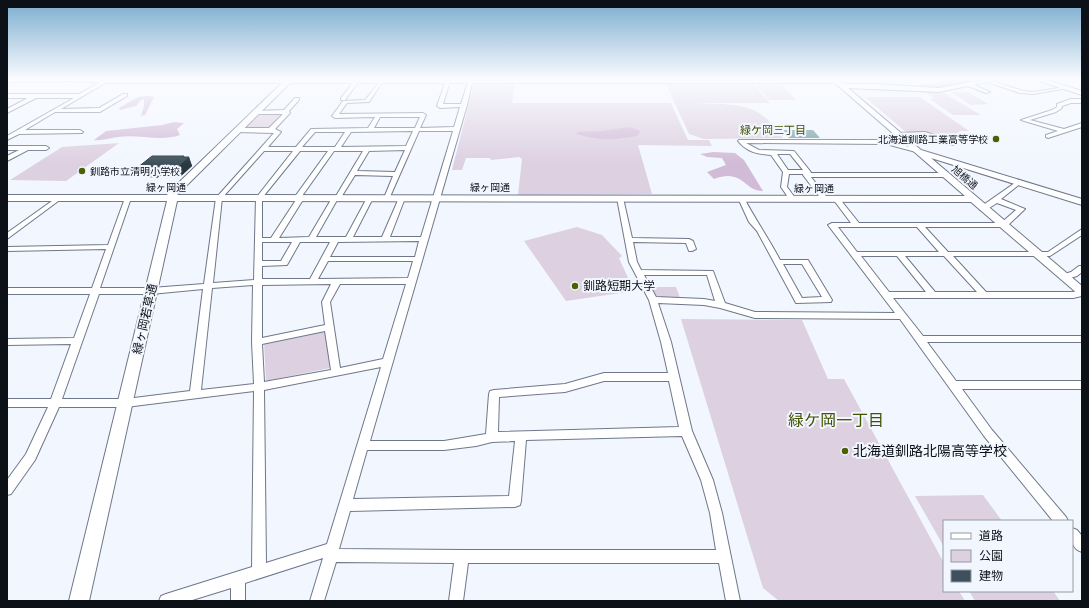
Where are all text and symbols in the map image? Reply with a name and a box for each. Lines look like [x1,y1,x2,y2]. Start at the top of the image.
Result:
district label: 緑ケ岡三丁目 [740,124,806,136]
place label: 北海道釧路工業高等学校 [878,134,988,145]
marker: 北海道釧路工業高等学校 [991,134,1001,144]
street label: 旭橋通 [950,163,980,191]
marker: 釧路市立清明小学校 [77,166,87,176]
place label: 釧路市立清明小学校 [90,166,180,177]
street label: 緑ヶ岡通 [146,182,186,193]
street label: 緑ヶ岡通 [470,182,510,193]
street label: 緑ヶ岡通 [794,183,834,194]
place label: 釧路短期大学 [583,279,655,293]
marker: 釧路短期大学 [570,281,580,291]
street label: 緑ヶ岡若草通 [130,282,160,356]
district label: 緑ケ岡一丁目 [788,412,884,429]
place label: 北海道釧路北陽高等学校 [853,443,1007,459]
marker: 北海道釧路北陽高等学校 [840,446,850,456]
legend [943,520,1073,592]
text: 道路 [979,529,1003,543]
text: 公園 [979,549,1003,563]
text: 建物 [979,569,1003,583]

